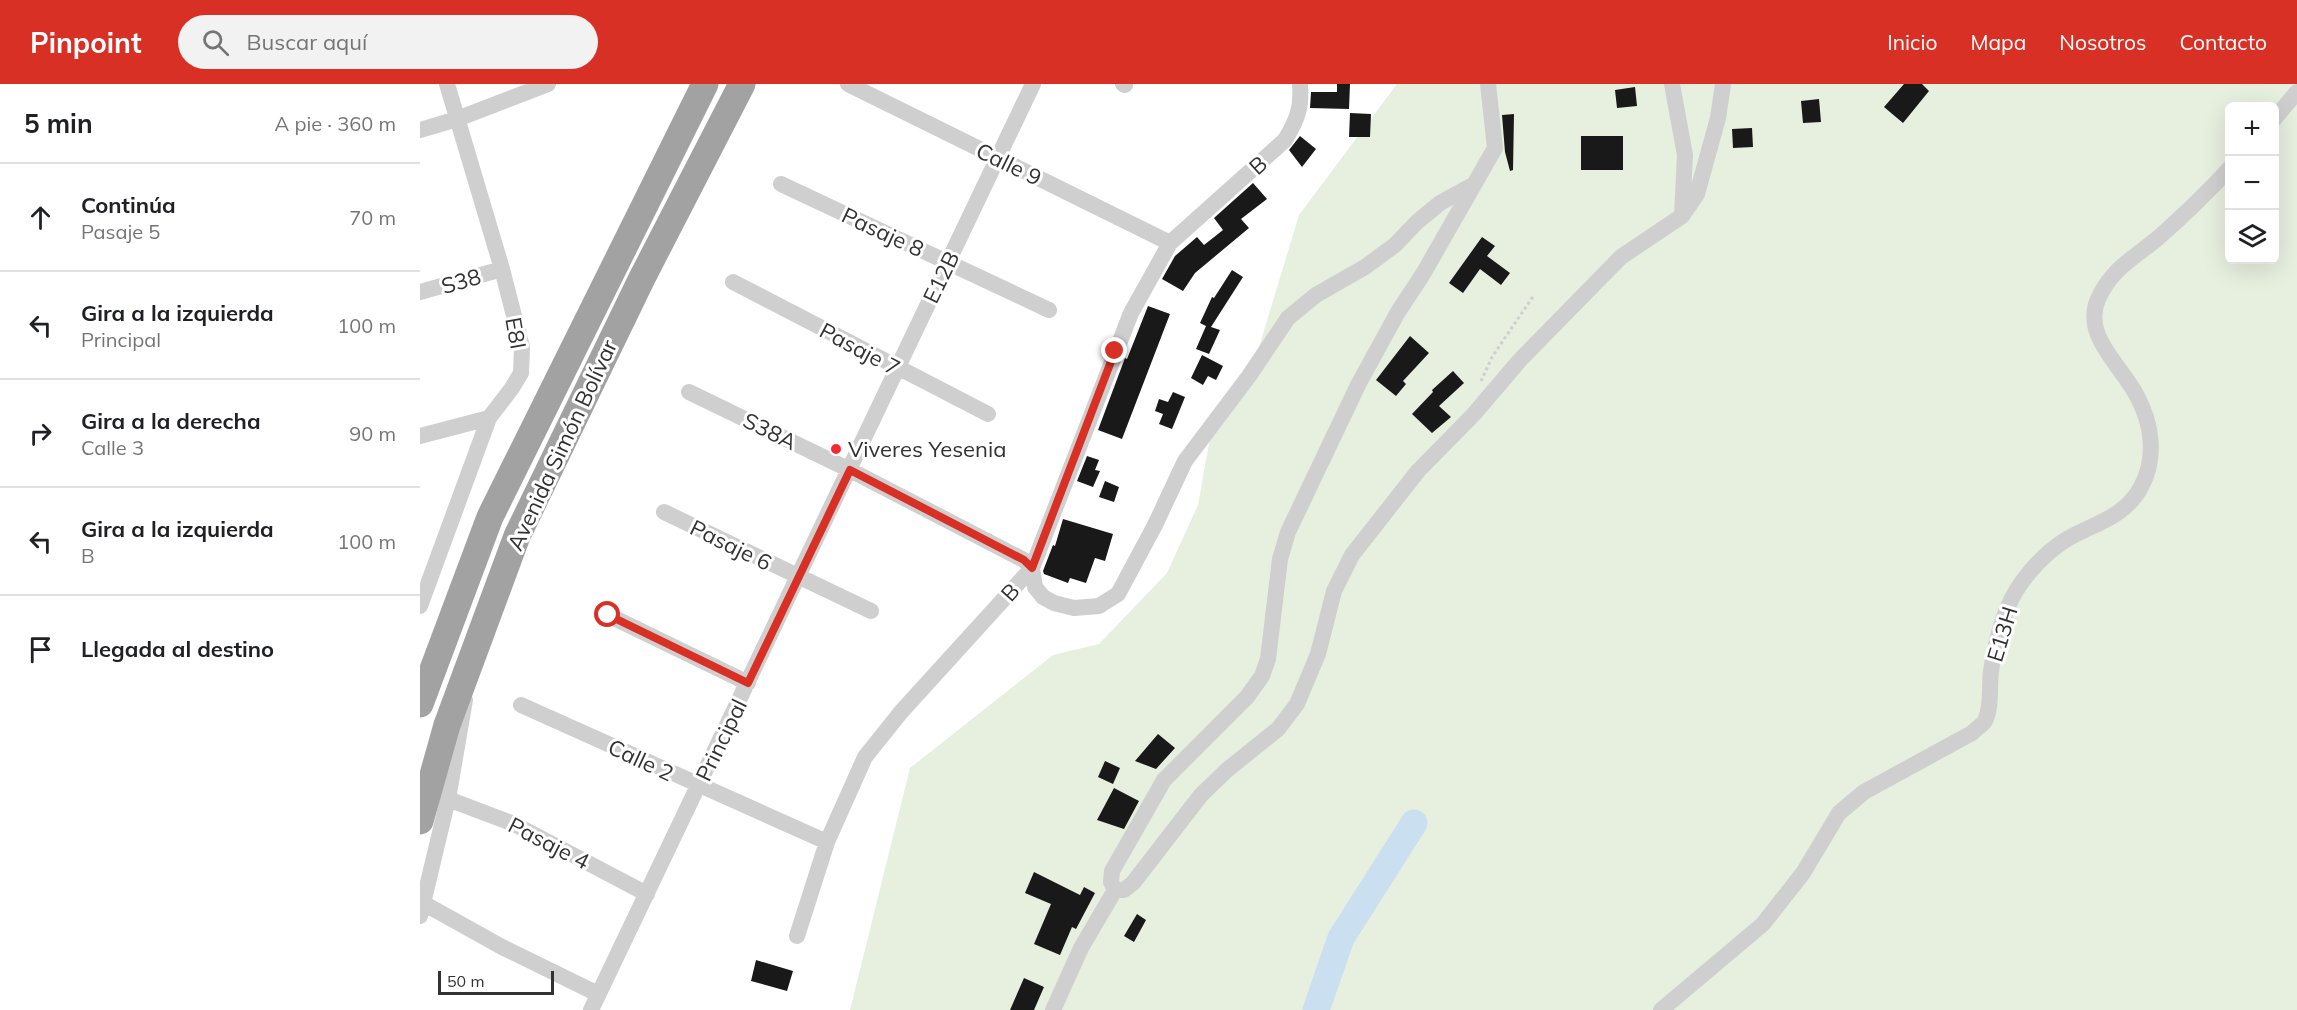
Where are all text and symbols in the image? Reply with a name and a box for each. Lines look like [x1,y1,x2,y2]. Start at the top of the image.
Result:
search box [178,15,598,69]
text: Pinpoint [30,25,142,60]
icon: search [199,26,232,59]
text: Buscar aquí [247,28,367,56]
text: Inicio [1887,29,1937,55]
text: Mapa [1970,29,2026,55]
text: Nosotros [2059,29,2146,55]
text: Contacto [2179,29,2267,55]
map controls [2225,102,2279,264]
button: + [2225,102,2279,156]
text: 5 min [24,107,93,140]
text: A pie · 360 m [275,111,396,136]
street label: Calle 9 [972,136,1046,192]
street label: B [1243,150,1273,180]
button: − [2225,156,2279,210]
text: Continúa [81,191,176,219]
icon: ahead [24,201,57,234]
street label: Pasaje 8 [838,201,928,263]
text: 70 m [349,205,396,230]
button: layers [2225,210,2279,264]
text: Pasaje 5 [81,219,160,244]
street label: E12B [917,246,965,308]
street label: S38 [438,262,484,300]
text: Gira a la izquierda [81,299,274,327]
icon: left [24,309,57,342]
text: 100 m [337,313,396,338]
street label: E8I [499,315,533,351]
street label: Pasaje 7 [815,316,905,382]
text: Principal [81,327,161,352]
street label: Avenida Simón Bolívar [501,335,623,555]
route end [1101,337,1127,363]
street label: S38A [739,406,801,456]
text: Gira a la derecha [81,407,261,435]
icon: right [24,417,57,450]
text: 90 m [349,421,396,446]
text: Calle 3 [81,435,144,460]
place label: Viveres Yesenia [848,435,1006,463]
marker: Viveres Yesenia [829,442,843,456]
street label: Pasaje 6 [686,513,776,577]
text: Gira a la izquierda [81,515,274,543]
icon: left [24,525,57,558]
text: 100 m [337,529,396,554]
text: B [81,543,95,568]
street label: B [995,577,1025,607]
route start [594,601,620,627]
street label: E13H [1980,603,2024,665]
icon: arrive [24,633,57,666]
text: Llegada al destino [81,635,274,663]
street label: Principal [689,694,753,786]
street label: Calle 2 [604,733,678,787]
street label: Pasaje 4 [504,811,594,875]
scale bar [438,968,554,996]
text: 50 m [447,971,484,991]

